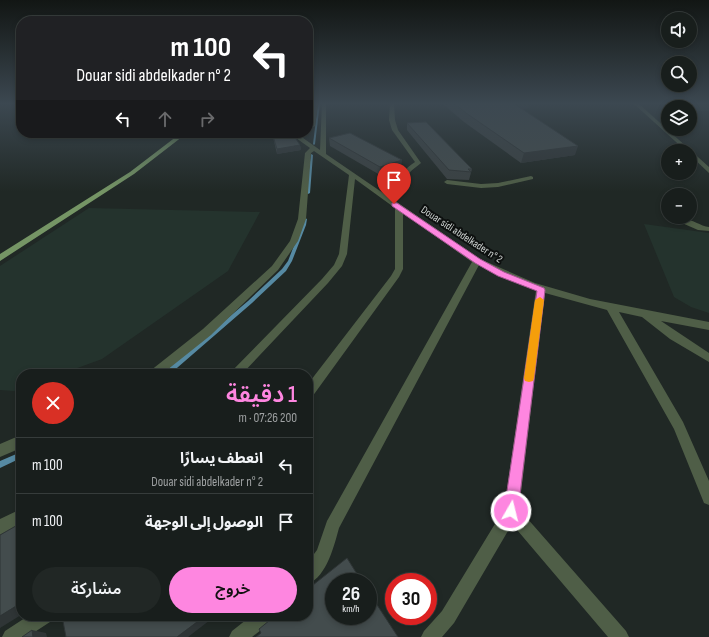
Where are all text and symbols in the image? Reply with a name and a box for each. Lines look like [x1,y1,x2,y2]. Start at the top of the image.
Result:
map controls [661,12,697,224]
button: sound [661,12,697,48]
text: 100 m [170,31,231,64]
icon: left [245,32,297,84]
button: search [661,56,697,92]
text: Douar sidi abdelkader n° 2 [76,65,231,86]
button: layers [661,100,697,136]
icon: left [112,108,134,130]
icon: ahead [154,108,176,130]
icon: right [196,108,218,130]
button: + [661,144,697,180]
pin [377,163,411,204]
icon: arrive [383,169,405,191]
button: − [661,188,697,224]
street label: Douar sidi abdelkader n° 2 [419,203,505,266]
text: 1 دقيقة [226,380,297,409]
button: close [32,382,74,424]
text: 200 m · 07:26 [239,410,297,426]
text: انعطف يسارًا [180,449,263,468]
icon: left [275,455,297,477]
text: 100 m [32,456,63,475]
text: Douar sidi abdelkader n° 2 [151,474,263,490]
position arrow [490,490,532,532]
icon: arrive [275,511,297,533]
text: 100 m [32,512,63,531]
text: الوصول إلى الوجهة [145,513,263,532]
button: مشاركة [32,567,161,613]
button: خروج [169,567,297,613]
speed limit sign: 30 [385,573,437,625]
text: 26 [342,582,360,606]
text: km/h [342,603,360,615]

